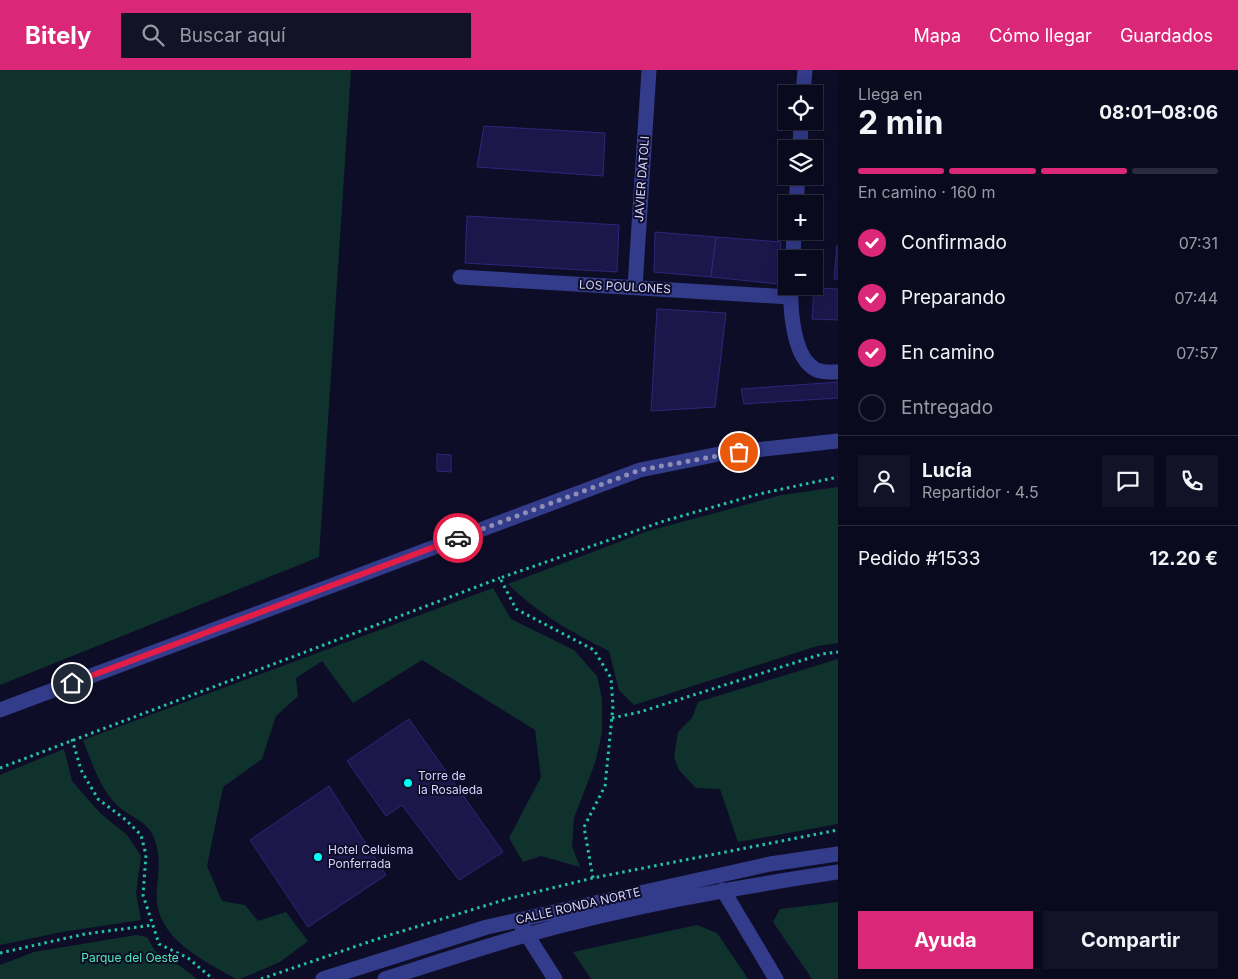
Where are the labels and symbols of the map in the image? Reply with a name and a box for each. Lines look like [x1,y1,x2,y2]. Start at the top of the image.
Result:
street label: JAVIER DATOLI [631,136,652,222]
street label: LOS POULONES [579,277,672,296]
pin [718,431,760,473]
courier [433,513,483,563]
pin [51,662,93,704]
place label: Torre de la Rosaleda [418,768,483,797]
marker: Torre de la Rosaleda [402,777,414,789]
place label: Hotel Celuisma Ponferrada [328,842,413,871]
marker: Hotel Celuisma Ponferrada [312,851,324,863]
street label: CALLE RONDA NORTE [514,884,642,927]
park label: Parque del Oeste [81,950,179,965]

